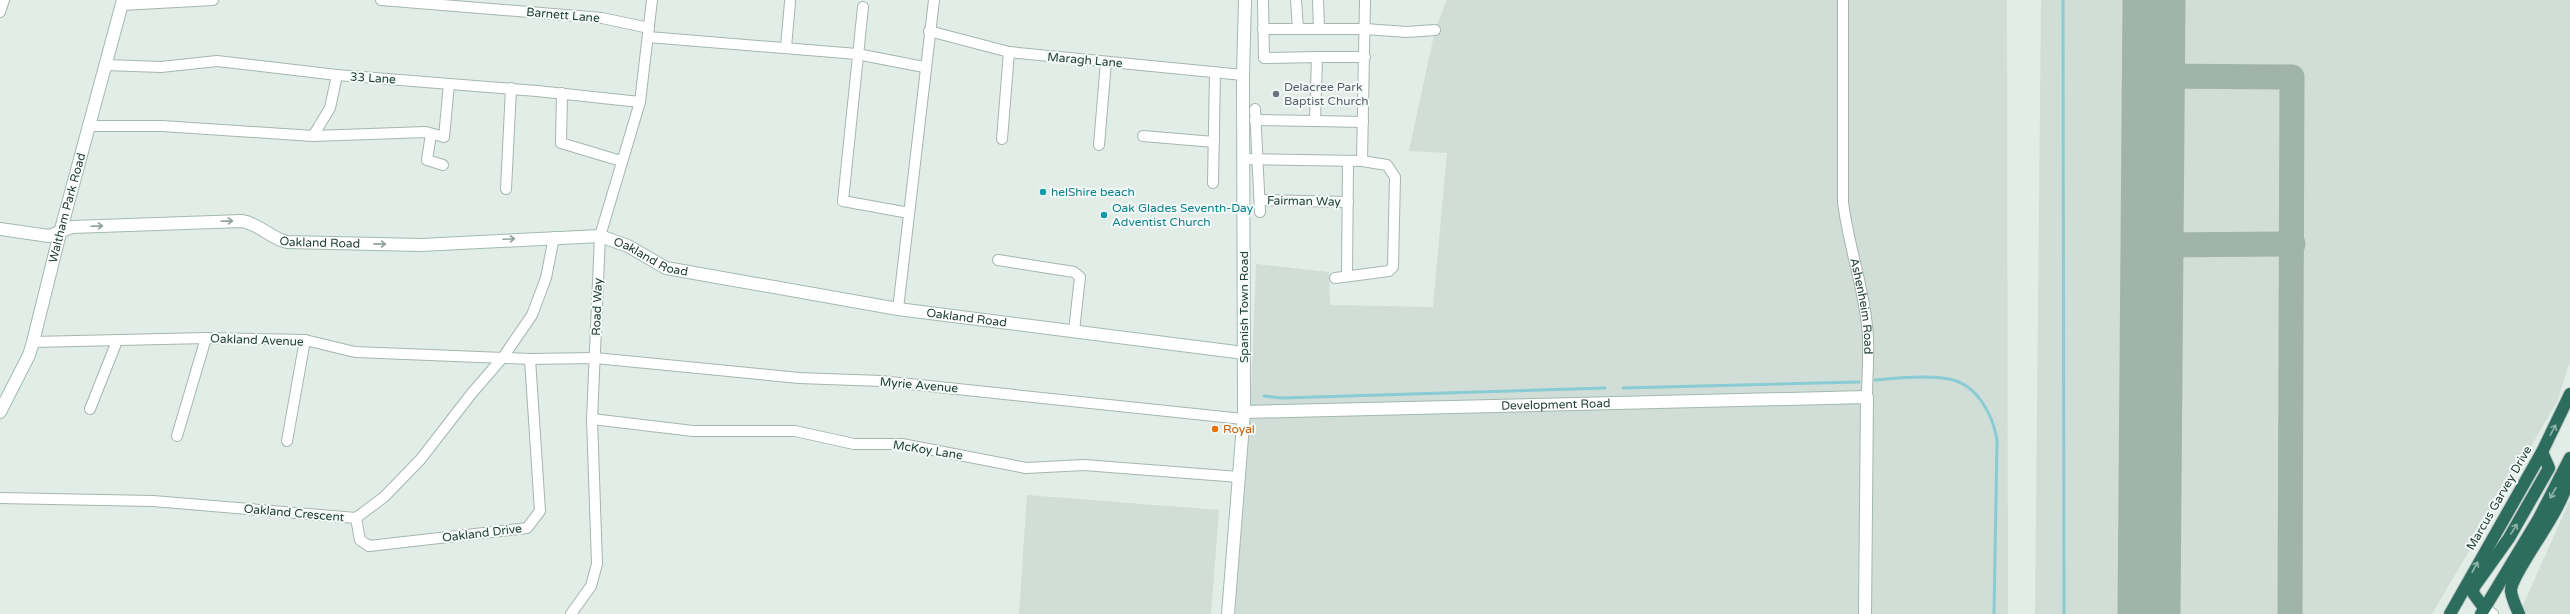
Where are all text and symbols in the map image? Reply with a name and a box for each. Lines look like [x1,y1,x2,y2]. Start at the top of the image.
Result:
street label: Barnett Lane [526,5,601,25]
street label: Maragh Lane [1047,50,1123,70]
street label: 33 Lane [350,69,397,87]
place label: Delacree Park Baptist Church [1284,80,1369,108]
marker: Delacree Park Baptist Church [1271,89,1281,99]
street label: Waltham Park Road [46,151,88,264]
place label: helShire beach [1051,185,1135,199]
marker: helShire beach [1038,187,1048,197]
street label: Fairman Way [1267,193,1341,209]
place label: Oak Glades Seventh-Day Adventist Church [1112,201,1254,229]
marker: Oak Glades Seventh-Day Adventist Church [1099,210,1109,220]
one-way arrow [220,217,233,225]
one-way arrow [91,222,104,230]
street label: Oakland Road [278,233,360,251]
street label: Oakland Road [612,234,689,279]
one-way arrow [502,236,515,243]
one-way arrow [373,240,386,248]
street label: Spanish Town Road [1237,251,1251,363]
street label: Ashenheim Road [1847,256,1875,354]
street label: Road Way [589,277,605,336]
street label: Oakland Road [926,306,1008,330]
street label: Oakland Avenue [210,331,304,349]
street label: Myrie Avenue [879,375,959,395]
street label: Development Road [1501,396,1611,413]
place label: Royal [1223,422,1255,436]
marker: Royal [1210,424,1220,434]
one-way arrow [2550,424,2558,436]
street label: McKoy Lane [892,438,964,462]
street label: Marcus Garvey Drive [2463,443,2535,553]
one-way arrow [2548,487,2556,499]
street label: Oakland Crescent [243,502,345,524]
street label: Oakland Drive [441,521,523,545]
one-way arrow [2510,524,2518,535]
one-way arrow [2472,561,2480,573]

